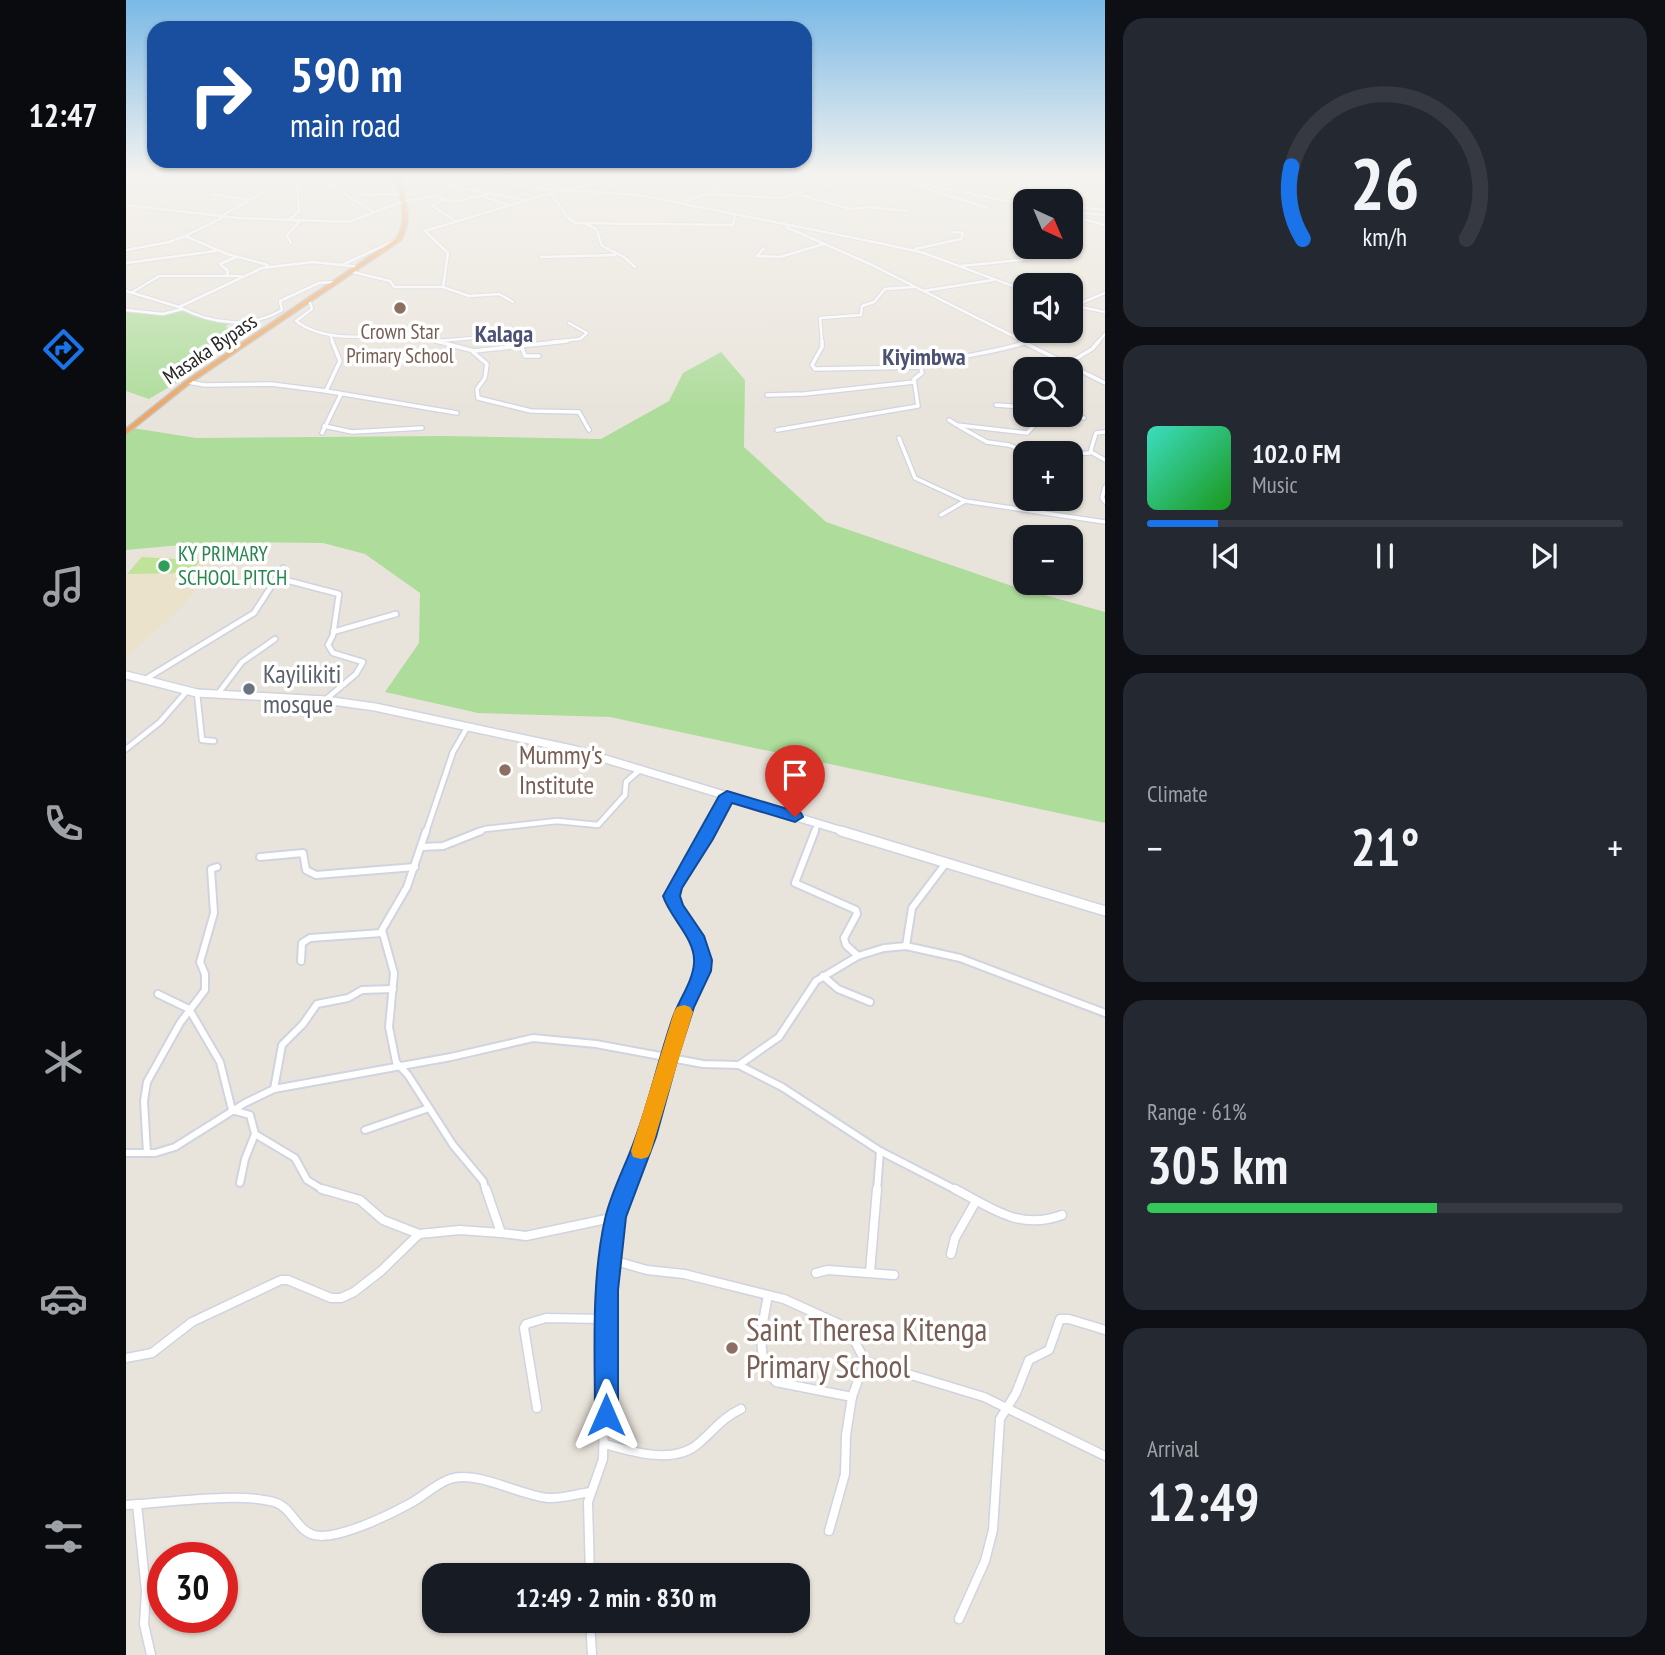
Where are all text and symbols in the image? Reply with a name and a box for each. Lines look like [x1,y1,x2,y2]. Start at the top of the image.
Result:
text: 590 m [290,42,403,106]
icon: right [175,49,266,140]
text: 12:47 [28,94,98,136]
text: main road [290,104,401,146]
text: 26 [1350,135,1420,229]
north arrow [1013,189,1083,259]
map controls [1013,189,1083,595]
text: km/h [1363,221,1407,253]
button: sound [1013,273,1083,343]
marker: Crown Star Primary School [392,300,408,316]
street label: Masaka Bypass [157,307,262,390]
place label: Crown Star Primary School [346,318,454,369]
district label: Kalaga [475,318,533,349]
icon: directions [39,325,88,374]
district label: Kiyimbwa [882,341,966,372]
button: search [1013,357,1083,427]
text: 102.0 FM [1252,437,1341,470]
button: + [1013,441,1083,511]
text: Music [1252,470,1298,499]
button: − [1013,525,1083,595]
icon: previous [1207,537,1245,575]
icon: pause [1366,537,1404,575]
icon: next [1525,537,1563,575]
place label: KY PRIMARY SCHOOL PITCH [178,540,287,591]
marker: KY PRIMARY SCHOOL PITCH [156,558,172,574]
icon: music [39,562,88,611]
place label: Kayilikiti mosque [263,657,341,720]
marker: Kayilikiti mosque [241,681,257,697]
place label: Mummy's Institute [519,738,603,801]
pin [765,745,825,817]
icon: arrive [776,756,814,794]
marker: Mummy's Institute [497,762,513,778]
text: Climate [1147,779,1208,808]
icon: phone [39,799,88,848]
text: 21° [1351,813,1419,880]
text: − [1147,823,1163,872]
text: + [1607,823,1623,872]
icon: climate [39,1037,88,1086]
text: Range · 61% [1147,1097,1247,1126]
text: 305 km [1147,1131,1288,1198]
icon: car [39,1274,88,1323]
place label: Saint Theresa Kitenga Primary School [746,1308,987,1387]
marker: Saint Theresa Kitenga Primary School [724,1340,740,1356]
position arrow [569,1378,643,1452]
text: Arrival [1147,1434,1199,1463]
text: 12:49 [1147,1468,1259,1535]
icon: filters [39,1512,88,1561]
speed limit sign: 30 [147,1542,238,1633]
text: 12:49 · 2 min · 830 m [516,1581,716,1614]

